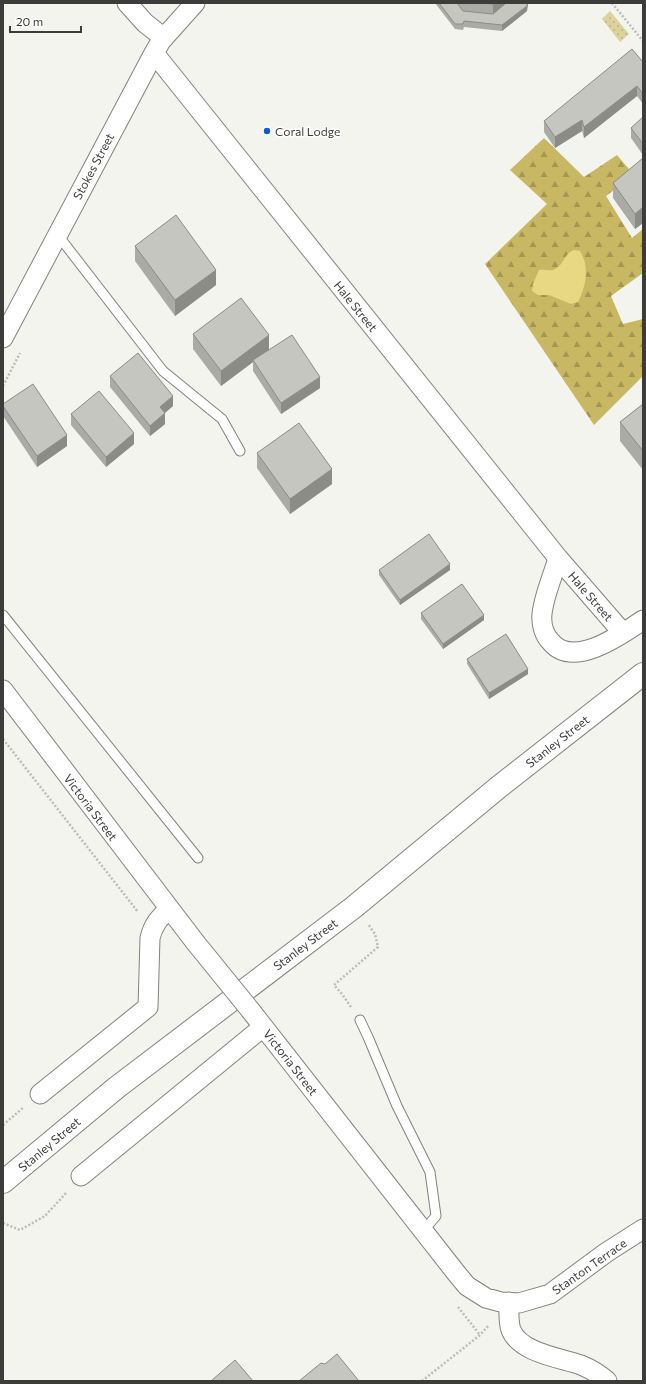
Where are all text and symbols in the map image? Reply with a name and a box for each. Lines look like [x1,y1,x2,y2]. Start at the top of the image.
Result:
scale bar [10,8,81,34]
text: 20 m [16,14,43,28]
place label: Coral Lodge [275,124,340,138]
marker: Coral Lodge [262,126,272,136]
street label: Stokes Street [70,130,116,202]
street label: Hale Street [331,278,381,334]
street label: Hale Street [566,568,616,624]
street label: Stanley Street [522,712,592,770]
street label: Victoria Street [61,771,121,843]
street label: Stanley Street [270,915,340,973]
street label: Victoria Street [261,1026,321,1098]
street label: Stanley Street [15,1114,83,1174]
street label: Stanton Terrace [549,1235,629,1297]

